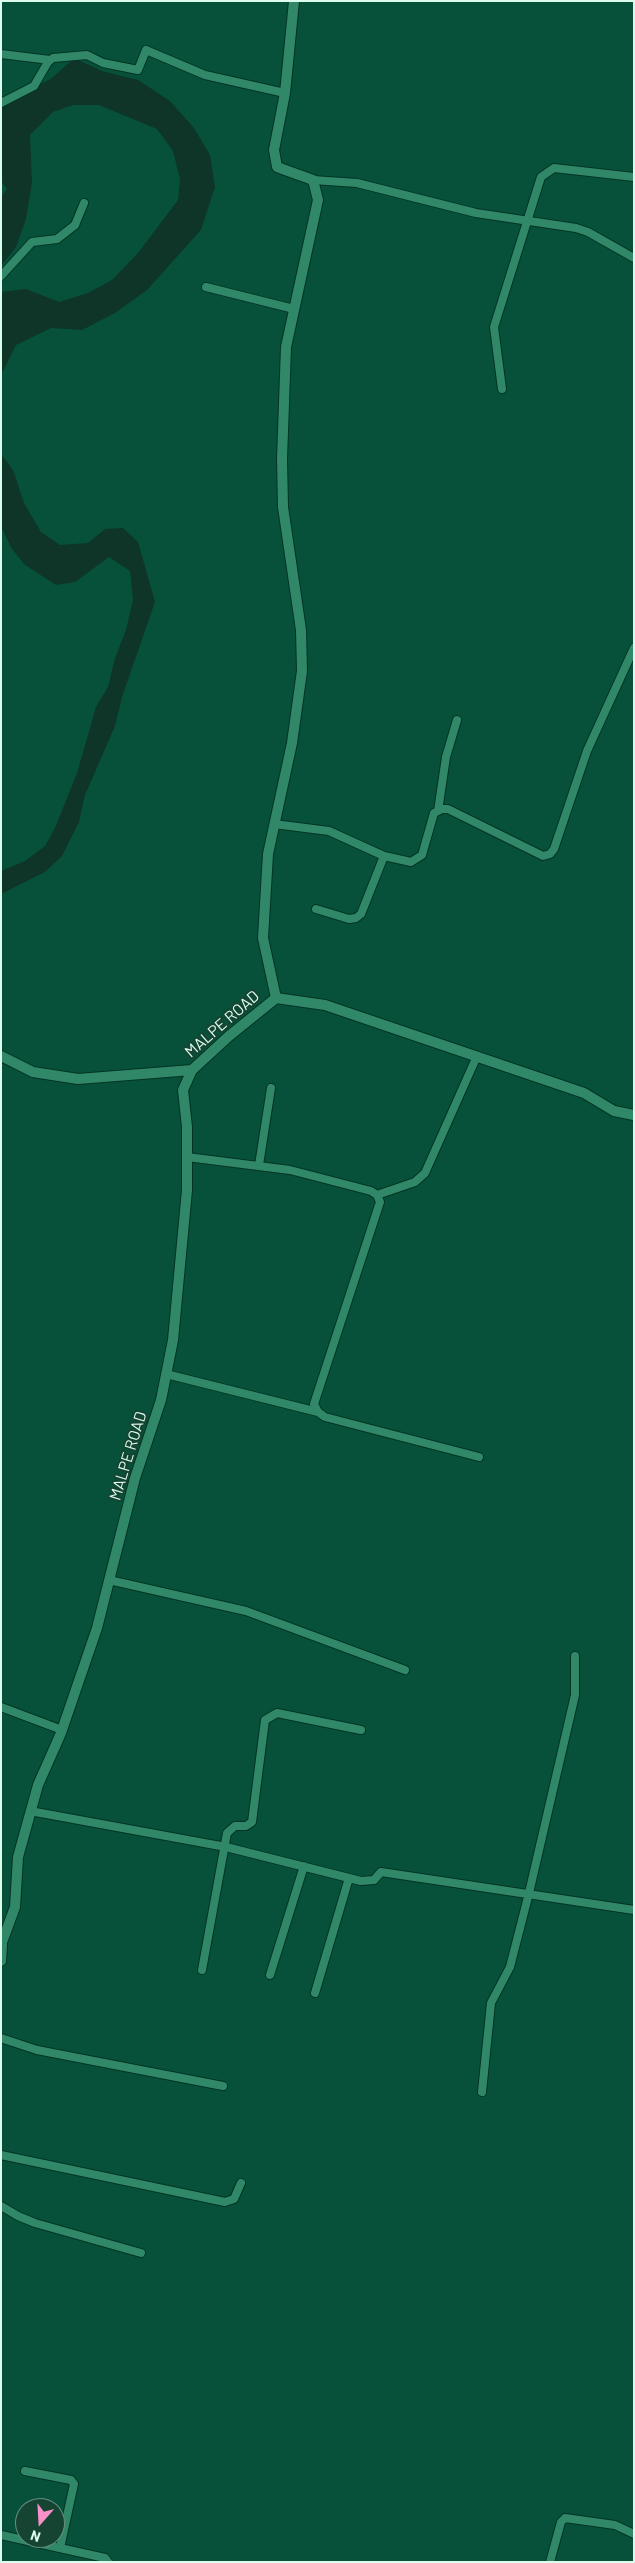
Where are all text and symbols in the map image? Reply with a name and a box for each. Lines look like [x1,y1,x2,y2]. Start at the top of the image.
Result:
street label: MALPE ROAD [181,987,263,1061]
street label: MALPE ROAD [105,1409,151,1503]
north arrow [15,2498,65,2548]
text: N [28,2527,42,2546]

